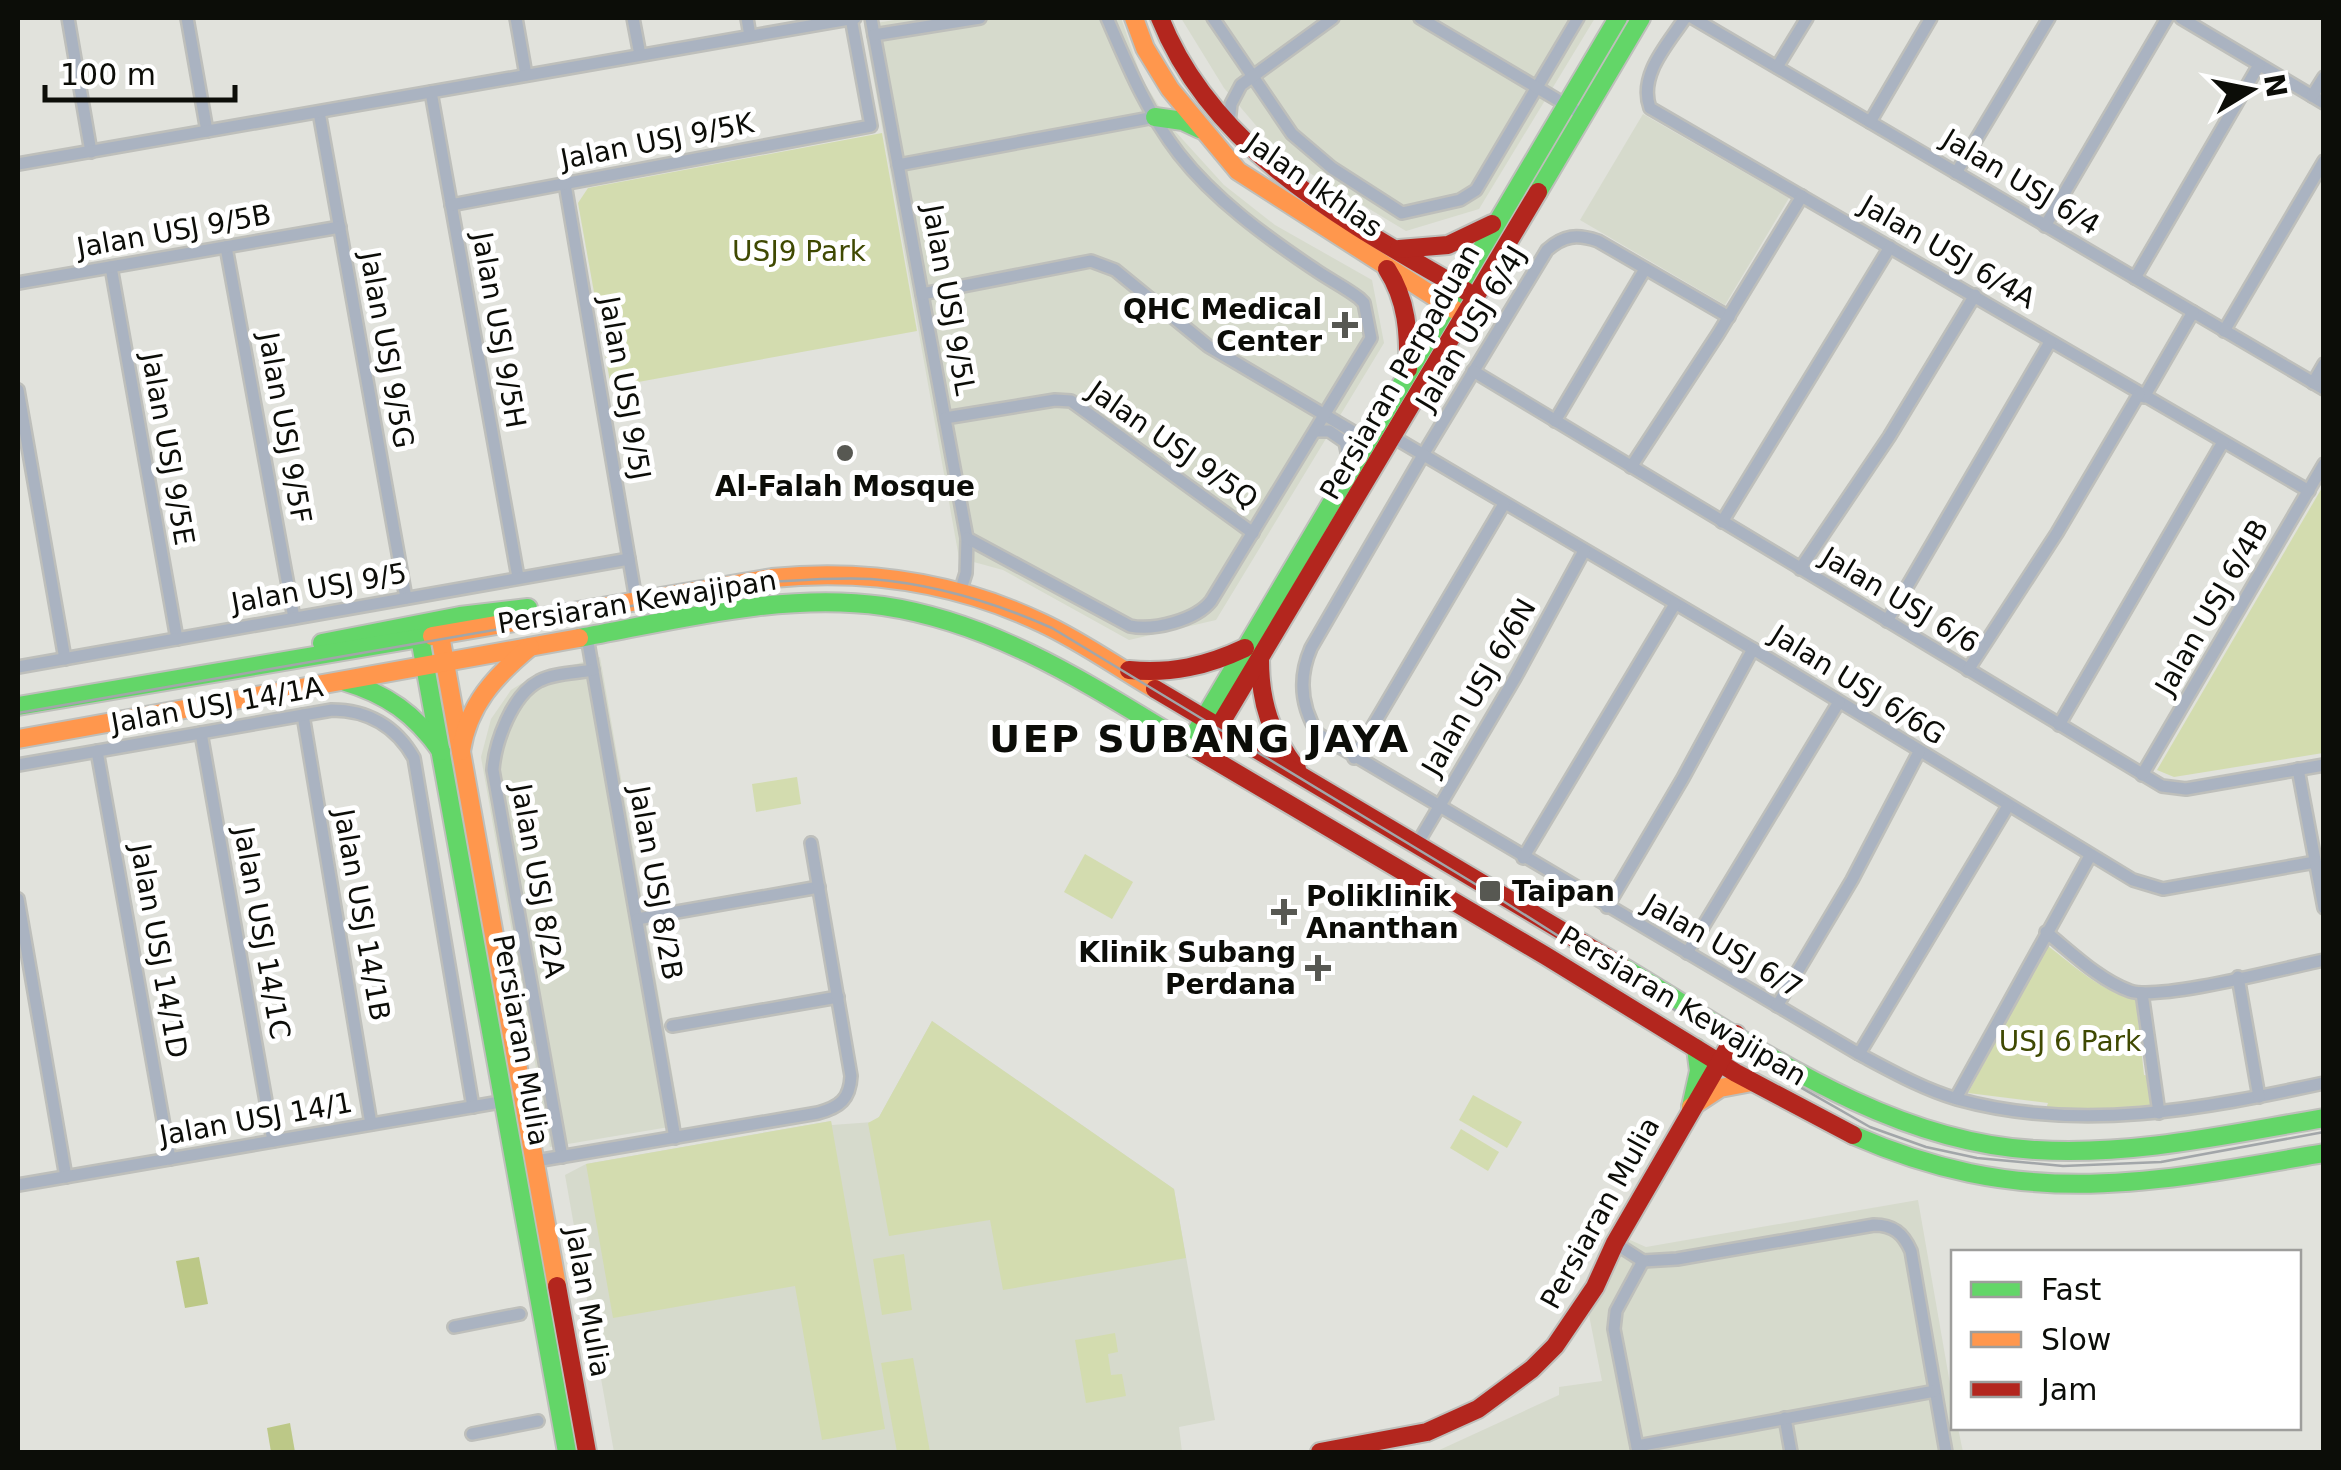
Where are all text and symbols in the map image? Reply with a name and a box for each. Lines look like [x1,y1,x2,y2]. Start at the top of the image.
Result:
scale bar [45,40,235,102]
north arrow [2201,40,2301,140]
text: 100 m [60,57,156,92]
text: N [2257,71,2293,100]
street label: Jalan USJ 9/5K [556,106,757,176]
street label: Jalan USJ 6/4 [1935,121,2106,242]
street label: Jalan Ikhlas [1238,125,1388,244]
street label: Jalan USJ 6/4A [1853,188,2041,315]
street label: Jalan USJ 9/5B [72,198,274,265]
street label: Jalan USJ 9/5L [916,200,982,398]
street label: Jalan USJ 9/5H [465,227,532,431]
park label: USJ9 Park [732,235,867,268]
street label: Persiaran Perpaduan [1313,238,1487,506]
street label: Jalan USJ 6/4J [1408,240,1533,418]
street label: Jalan USJ 9/5G [353,247,421,451]
street label: Jalan USJ 9/5J [592,292,657,482]
place label: QHC Medical Center [1123,293,1322,358]
marker: QHC Medical Center [1332,312,1358,338]
street label: Jalan USJ 9/5F [252,328,318,526]
street label: Jalan USJ 9/5E [134,348,201,548]
street label: Jalan USJ 9/5Q [1080,373,1264,516]
marker: Al-Falah Mosque [834,442,856,464]
place label: Al-Falah Mosque [715,470,975,503]
street label: Jalan USJ 6/4B [2148,514,2275,702]
street label: Jalan USJ 6/6 [1814,539,1985,660]
street label: Jalan USJ 9/5 [227,556,409,620]
street label: Persiaran Kewajipan [495,564,779,640]
street label: Jalan USJ 6/6N [1414,593,1543,783]
street label: Jalan USJ 6/6G [1763,617,1951,752]
street label: Jalan USJ 14/1A [107,670,325,740]
district label: UEP SUBANG JAYA [989,717,1411,761]
street label: Jalan USJ 8/2A [504,779,571,981]
street label: Jalan USJ 8/2B [622,781,689,983]
street label: Jalan USJ 14/1B [327,805,397,1023]
street label: Jalan USJ 14/1C [227,822,297,1042]
street label: Jalan USJ 14/1D [124,839,194,1061]
place label: Taipan [1512,875,1615,908]
marker: Taipan [1477,878,1503,904]
place label: Poliklinik Ananthan [1306,880,1459,945]
street label: Jalan USJ 6/7 [1636,886,1808,1005]
marker: Poliklinik Ananthan [1271,899,1297,925]
street label: Persiaran Kewajipan [1554,919,1812,1093]
street label: Persiaran Mulia [486,932,556,1148]
place label: Klinik Subang Perdana [1078,936,1296,1001]
marker: Klinik Subang Perdana [1305,955,1331,981]
park label: USJ 6 Park [1999,1025,2142,1058]
street label: Jalan USJ 14/1 [155,1086,355,1153]
street label: Persiaran Mulia [1534,1111,1666,1315]
street label: Jalan Mulia [558,1223,617,1380]
legend [1951,1250,2301,1430]
text: Fast [2041,1272,2102,1307]
text: Slow [2041,1322,2111,1357]
text: Jam [2039,1372,2097,1407]

